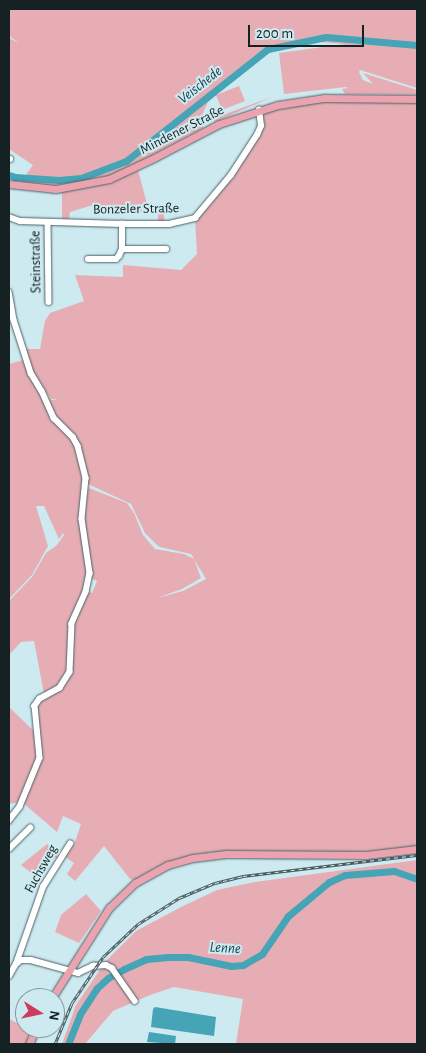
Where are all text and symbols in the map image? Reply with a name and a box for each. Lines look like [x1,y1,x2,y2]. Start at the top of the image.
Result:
scale bar [251,15,367,47]
text: 200 m [256,26,293,41]
water label: Veischede [174,62,226,108]
street label: Mindener Straße [137,102,227,158]
street label: Bonzeler Straße [93,200,179,218]
street label: Steinstraße [27,231,45,293]
street label: Fuchsweg [21,842,61,896]
water label: Lenne [209,938,241,958]
north arrow [15,988,65,1038]
text: N [46,1009,62,1021]

